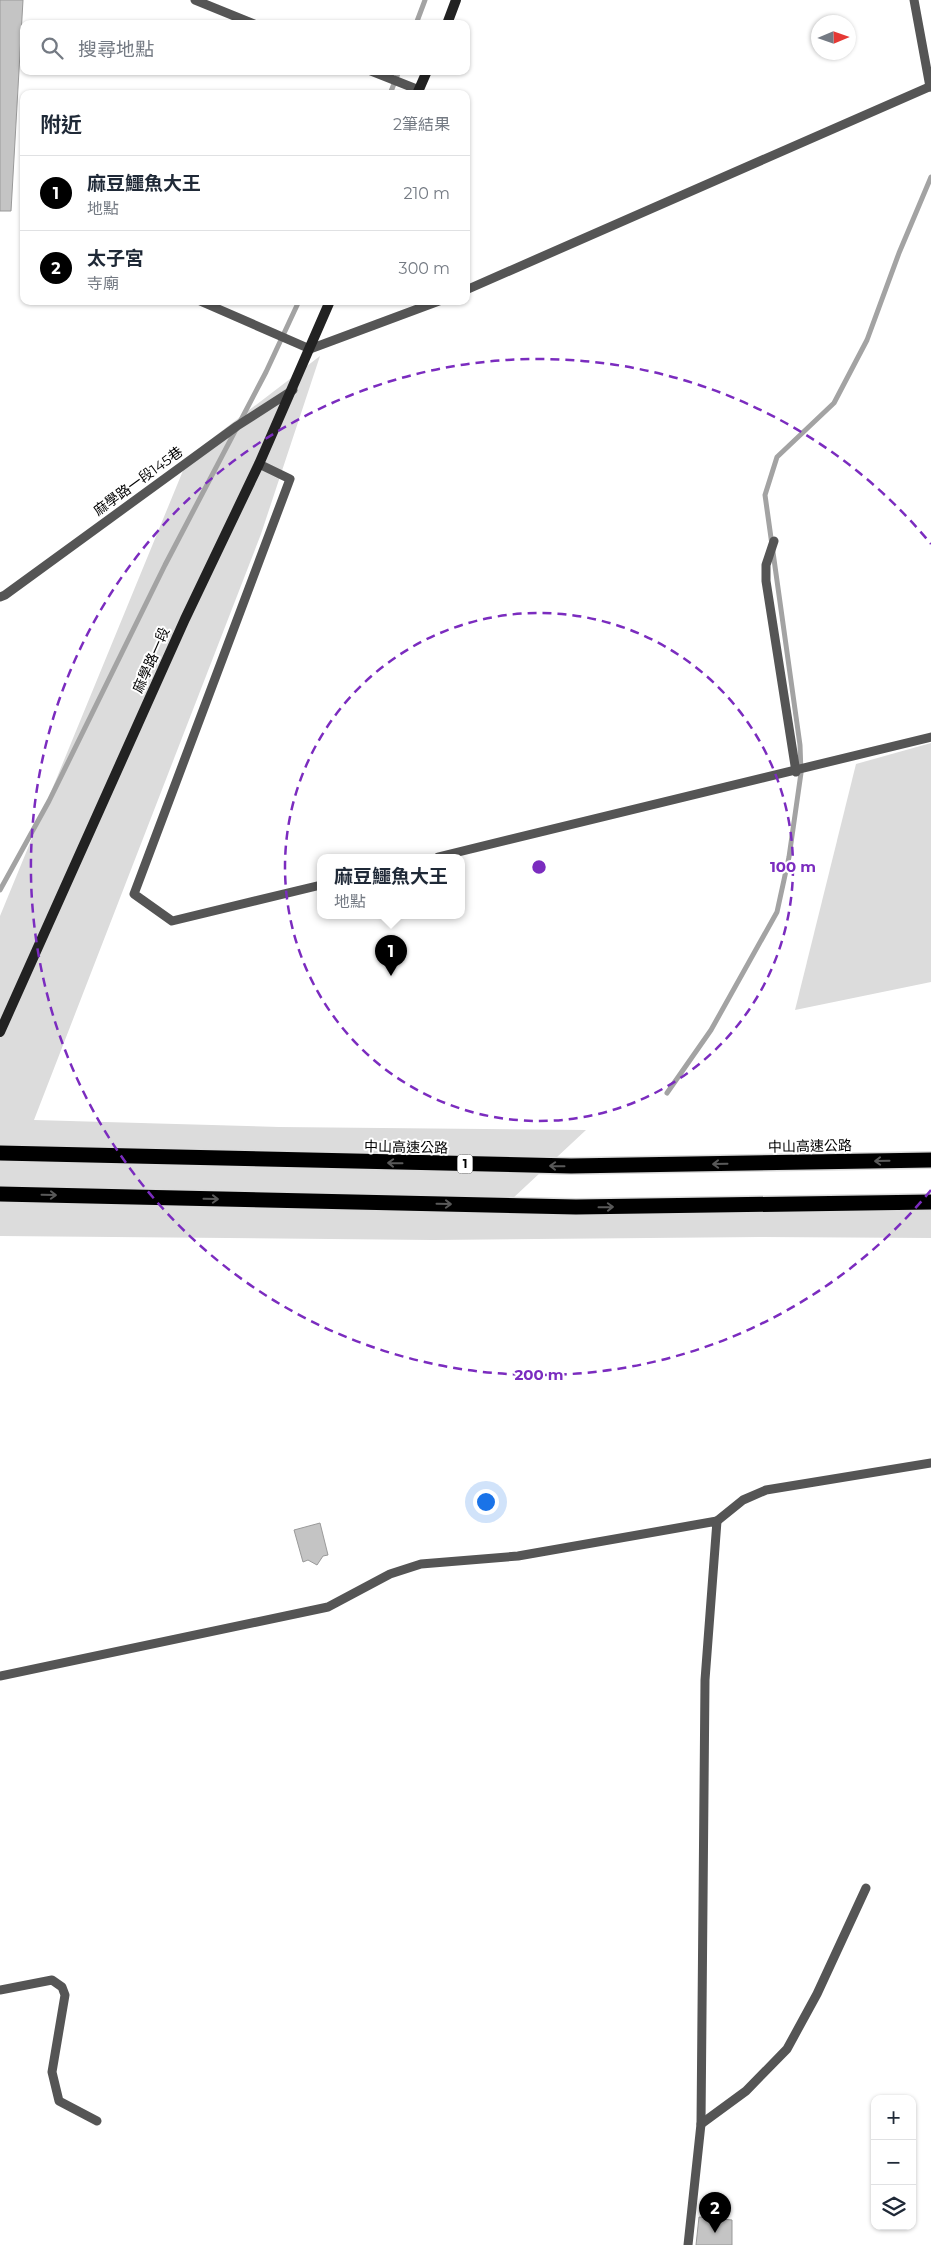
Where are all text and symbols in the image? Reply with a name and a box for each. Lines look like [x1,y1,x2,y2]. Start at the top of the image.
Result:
north arrow [811,15,856,60]
search box [20,20,470,75]
icon: search [38,34,66,62]
text: 搜尋地點 [78,38,154,61]
text: 附近 [40,112,82,137]
text: 2筆結果 [393,115,450,134]
text: 麻豆鱷魚大王 [87,172,201,195]
text: 1 [53,184,59,203]
text: 210 m [403,184,450,203]
text: 地點 [87,199,119,218]
text: 太子宮 [87,247,144,270]
text: 2 [51,259,61,278]
text: 300 m [399,259,450,278]
text: 寺廟 [87,274,119,293]
street label: 麻學路一段145巷 [90,443,186,519]
street label: 麻學路一段 [129,624,173,696]
popup [317,854,465,919]
text: 100 m [770,857,816,876]
centre of rings [530,858,548,876]
text: 麻豆鱷魚大王 [334,865,448,888]
text: 地點 [334,892,366,911]
pin: 1 [375,935,407,976]
street label: 中山高速公路 [768,1136,852,1156]
street label: 中山高速公路 [364,1137,448,1157]
road number: 1 [458,1154,472,1174]
one-way arrow [875,1156,891,1166]
one-way arrow [387,1158,403,1167]
one-way arrow [712,1159,728,1169]
one-way arrow [550,1161,566,1171]
one-way arrow [40,1190,56,1200]
one-way arrow [202,1194,219,1204]
one-way arrow [435,1200,451,1209]
one-way arrow [598,1202,614,1212]
text: 200 m [514,1365,564,1384]
your location [473,1489,499,1515]
map controls [871,2095,916,2230]
button: + [871,2095,916,2140]
button: − [871,2140,916,2185]
button: layers [871,2185,916,2230]
pin: 2 [699,2192,731,2233]

